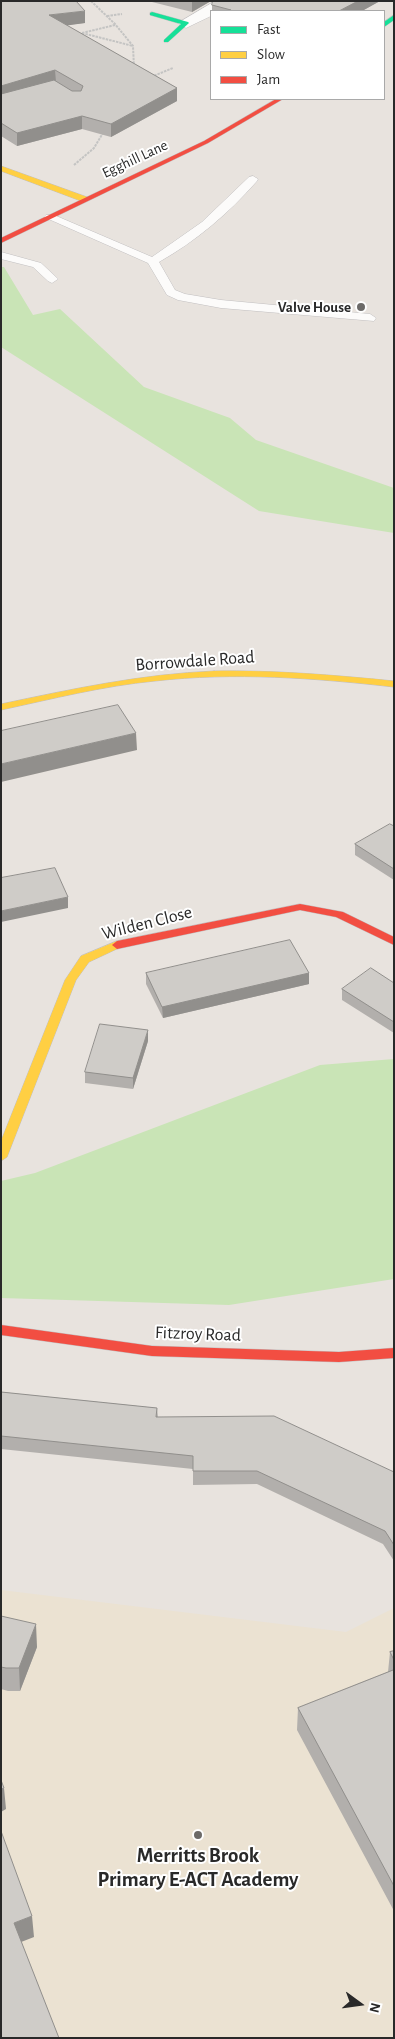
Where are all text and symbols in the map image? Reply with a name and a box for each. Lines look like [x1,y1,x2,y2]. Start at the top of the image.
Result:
legend [210,10,385,100]
text: Fast [257,22,280,37]
text: Slow [257,47,285,62]
text: Jam [257,72,280,87]
street label: Egghill Lane [99,136,171,182]
place label: Valve House [278,298,351,316]
marker: Valve House [355,301,367,313]
street label: Borrowdale Road [135,646,255,676]
street label: Wilden Close [100,901,194,945]
street label: Fitzroy Road [155,1322,241,1346]
marker: Merritts Brook Primary E-ACT Academy [192,1829,204,1841]
place label: Merritts Brook Primary E-ACT Academy [98,1843,298,1893]
north arrow [335,1979,385,2029]
text: N [367,2001,383,2014]

